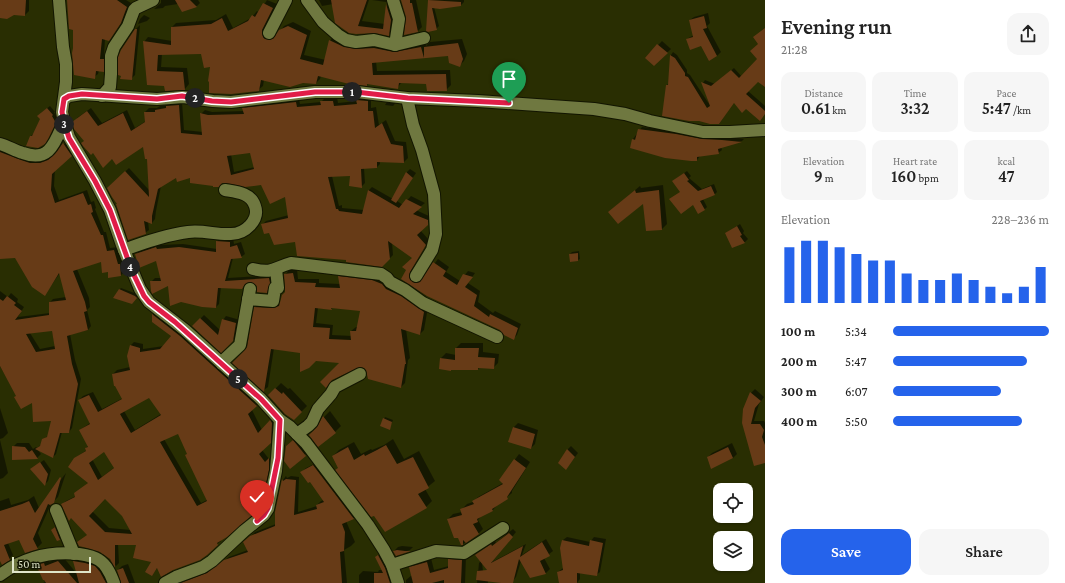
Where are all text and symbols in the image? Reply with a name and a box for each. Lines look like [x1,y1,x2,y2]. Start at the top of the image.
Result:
button: share [1007,13,1049,55]
text: Evening run [781,14,892,39]
text: 21:28 [781,42,808,57]
pin [492,62,526,103]
icon: arrive [498,68,520,90]
pin: 1 [342,82,362,102]
text: 1 [350,86,354,98]
text: Distance [804,87,843,99]
text: Time [904,87,926,99]
text: Pace [996,87,1016,99]
pin: 2 [185,88,205,108]
text: 2 [192,92,198,104]
text: 0.61 [801,99,830,118]
text: 3:32 [900,99,930,118]
text: 5:47 [982,99,1011,118]
text: km [830,104,846,116]
text: /km [1011,104,1031,116]
pin: 3 [54,114,74,134]
text: 3 [61,118,67,130]
text: Elevation [803,155,844,167]
text: Heart rate [893,155,937,167]
text: kcal [997,155,1015,167]
text: 9 [814,167,823,186]
text: 160 [891,167,916,186]
text: 47 [998,167,1015,186]
text: m [823,172,834,184]
text: bpm [916,172,939,184]
text: Elevation [781,212,830,227]
text: 228–236 m [991,212,1049,227]
pin: 4 [120,257,140,277]
text: 4 [127,261,133,273]
text: 100 m [781,324,815,339]
text: 5:34 [845,324,867,339]
text: 200 m [781,354,817,369]
text: 5:47 [845,354,866,369]
pin: 5 [228,369,248,389]
text: 5 [235,373,241,385]
text: 300 m [781,384,817,399]
text: 6:07 [845,384,868,399]
text: 400 m [781,414,817,429]
text: 5:50 [845,414,868,429]
pin [240,480,274,521]
map controls [713,483,753,571]
button: locate [713,483,753,523]
icon: check [246,486,268,508]
button: Save [781,529,911,575]
button: Share [919,529,1049,575]
button: layers [713,531,753,571]
scale bar [12,555,91,574]
text: 50 m [18,558,40,570]

